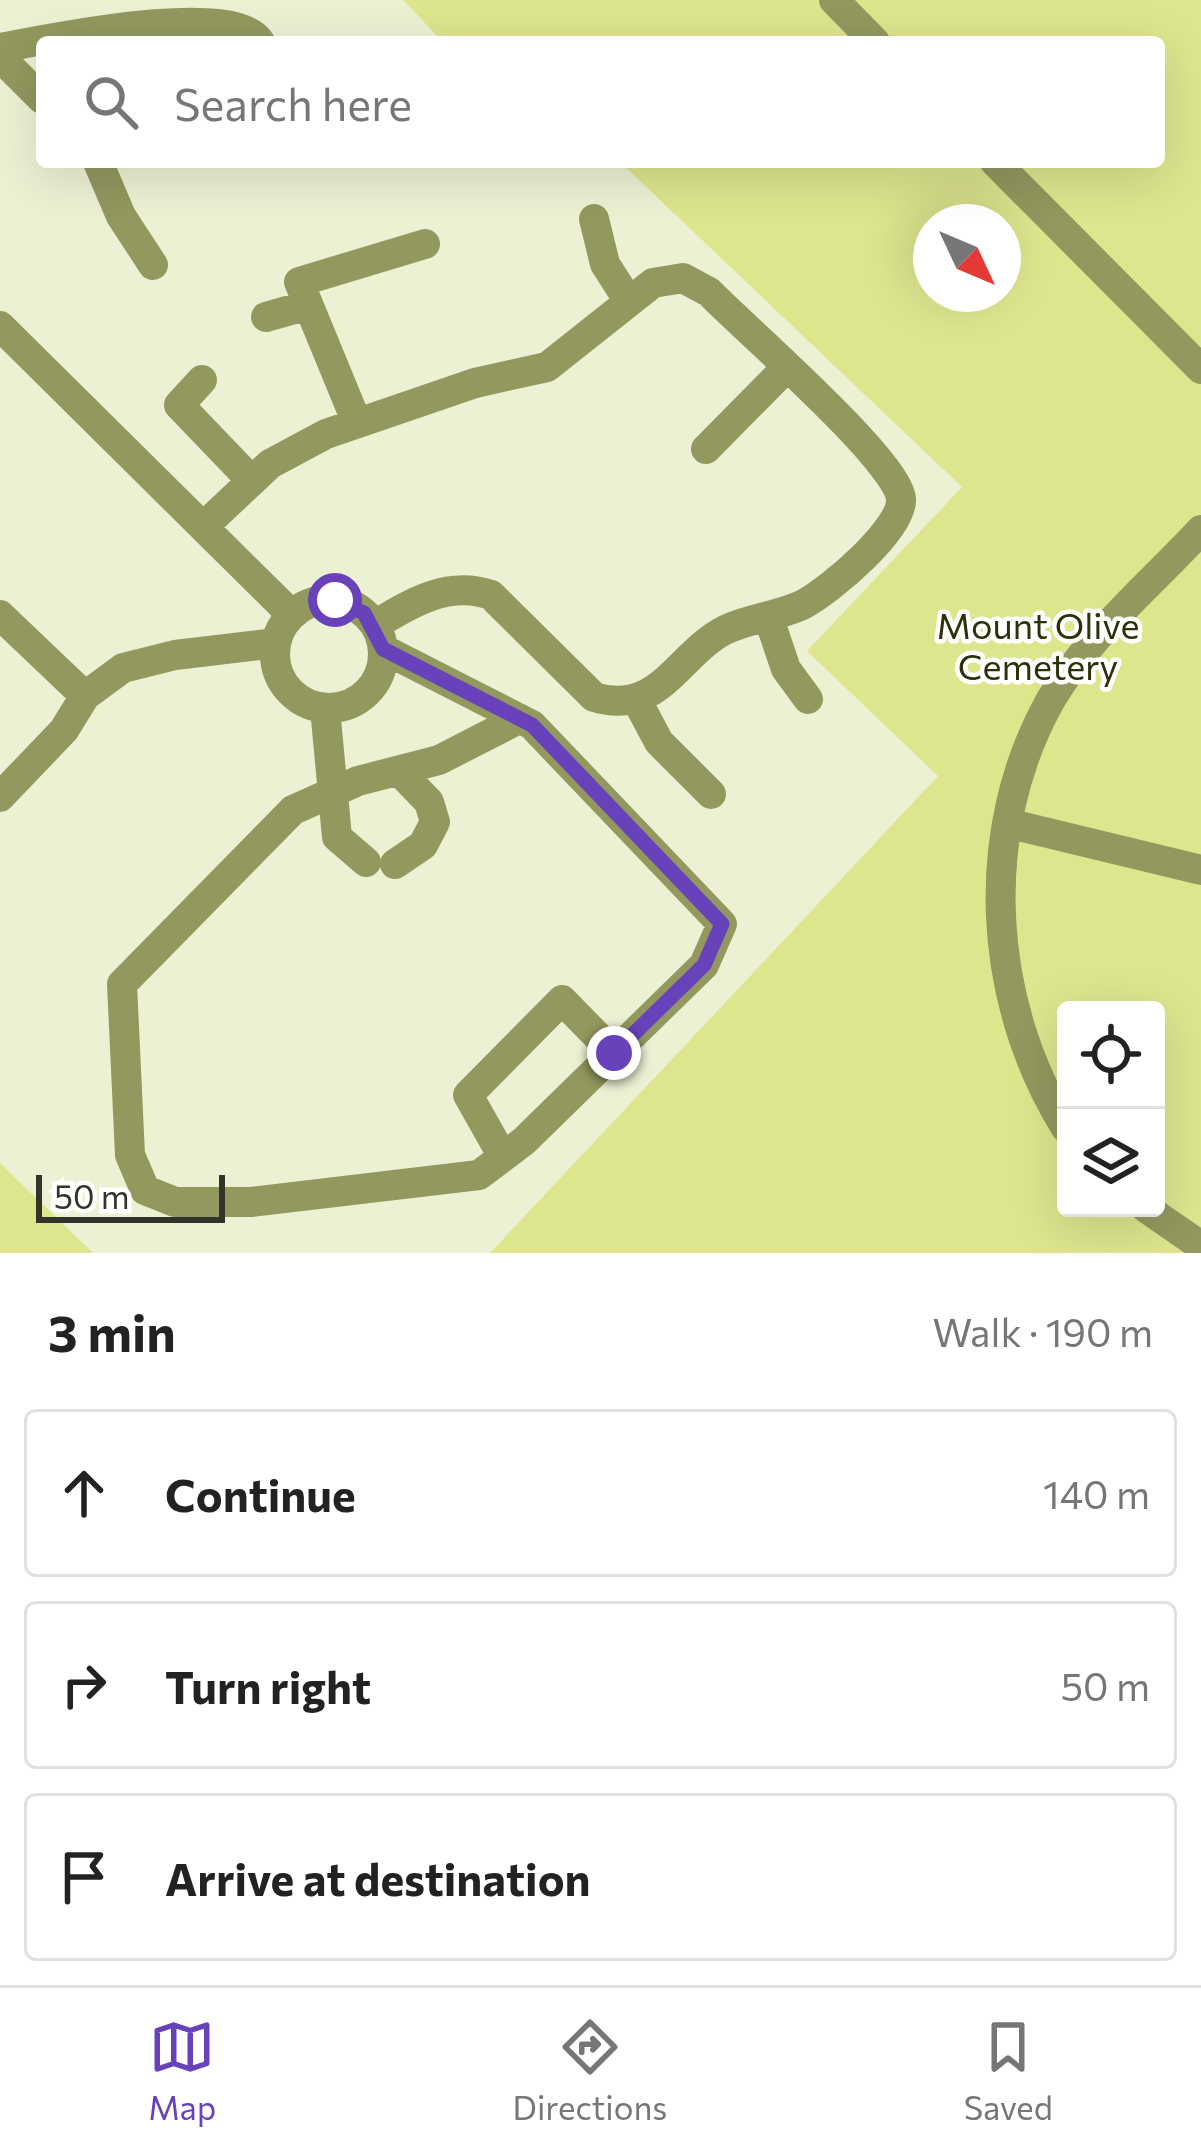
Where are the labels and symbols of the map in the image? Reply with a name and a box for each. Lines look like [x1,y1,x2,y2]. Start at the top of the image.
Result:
north arrow [913,204,1021,312]
route start [308,573,362,627]
park label: Mount Olive Cemetery [937,602,1139,687]
route end [587,1026,641,1080]
scale bar [36,1169,225,1222]

